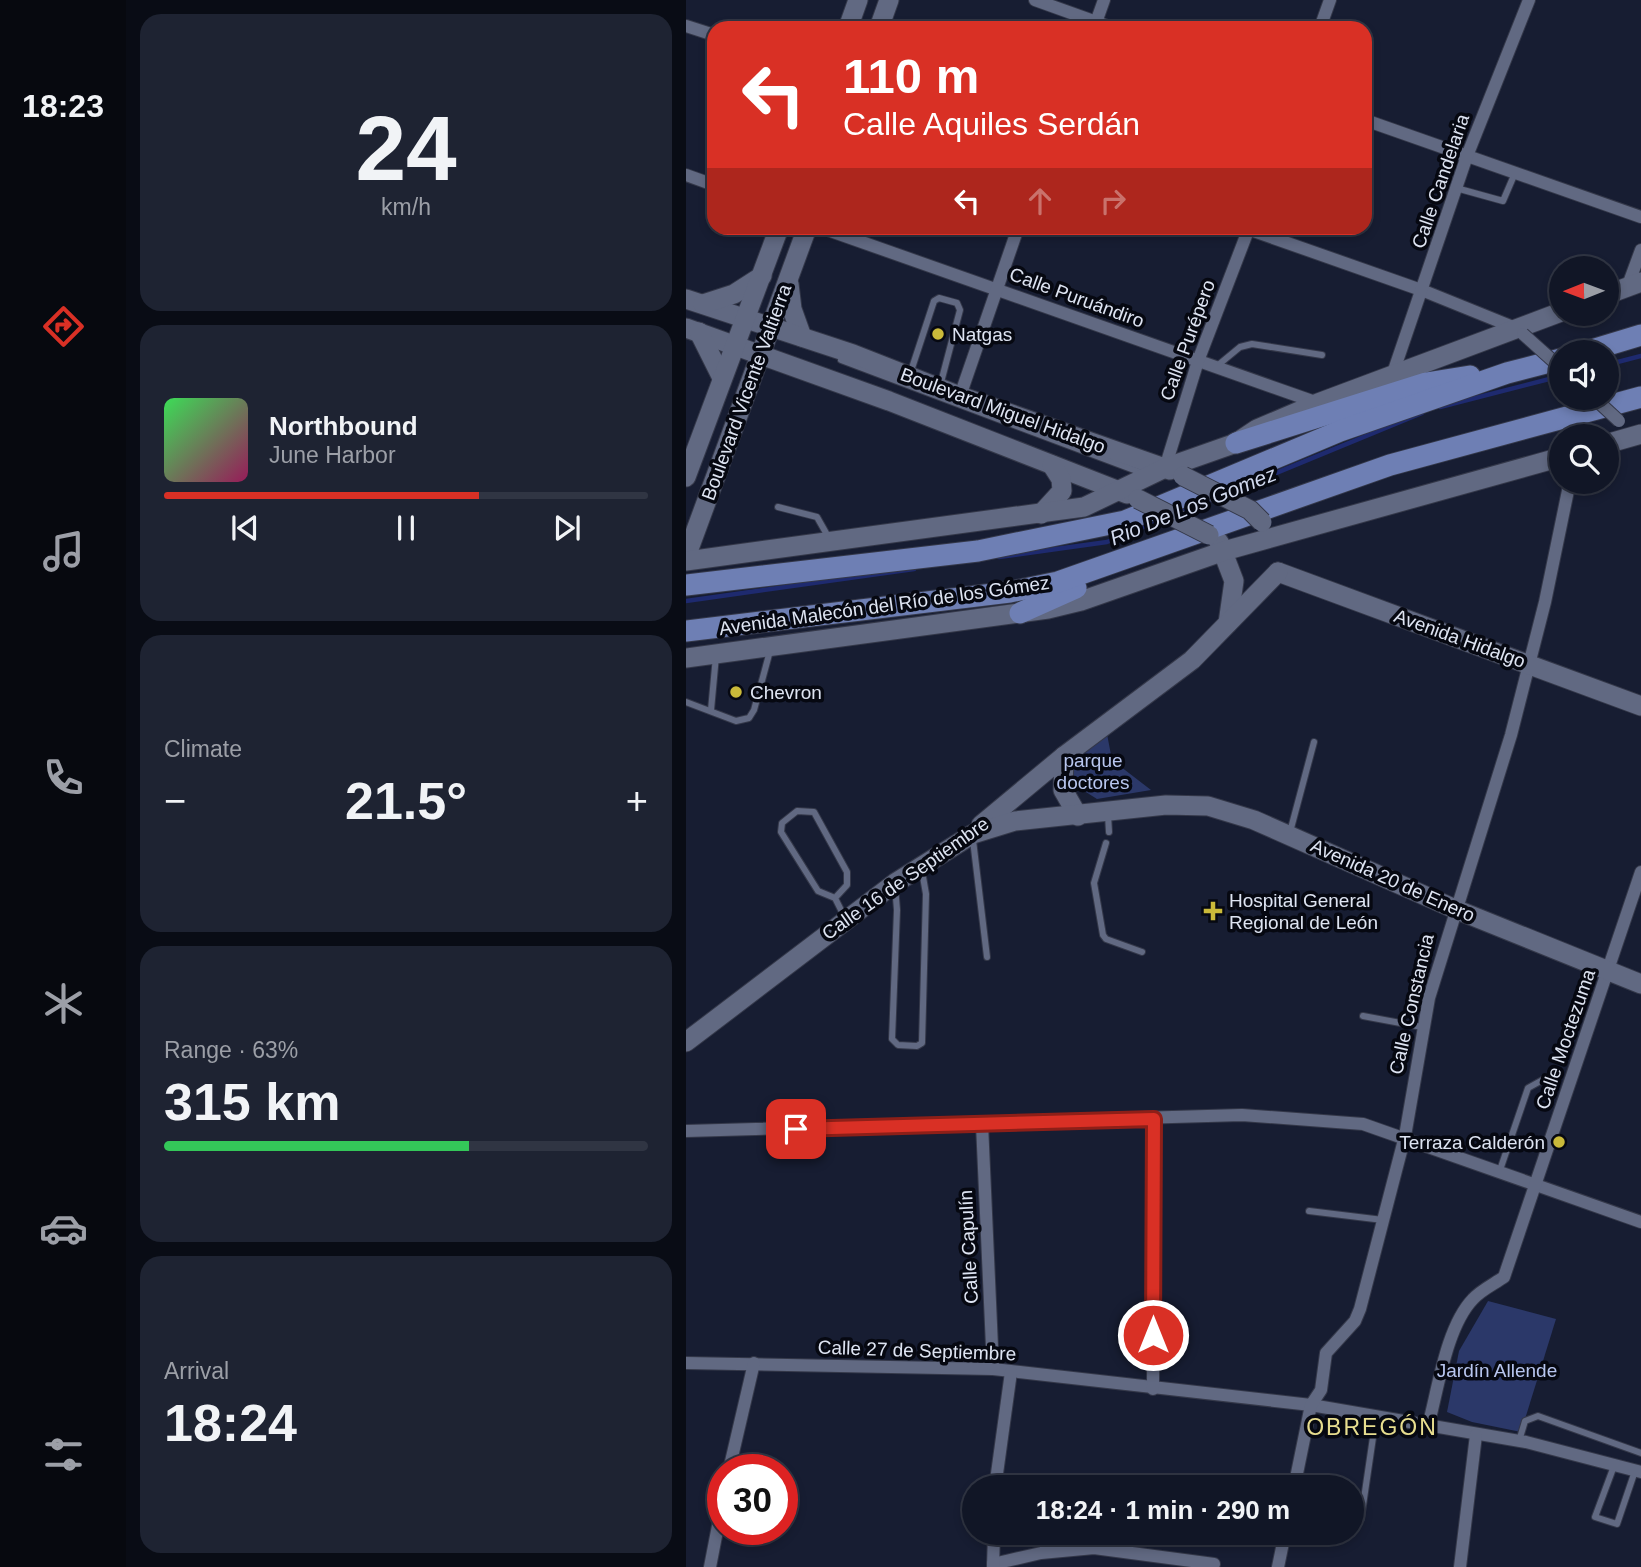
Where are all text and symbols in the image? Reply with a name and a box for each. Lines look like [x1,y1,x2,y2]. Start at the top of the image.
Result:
icon: left [728,49,819,140]
text: 110 m [843,49,979,103]
text: 18:23 [22,88,104,124]
text: 24 [355,98,457,199]
text: Calle Aquiles Serdán [843,106,1140,142]
street label: Calle Candelaria [1408,111,1473,251]
icon: left [948,182,986,220]
icon: ahead [1021,182,1059,220]
icon: right [1094,182,1132,220]
text: km/h [381,194,431,220]
north arrow [1549,256,1619,326]
map controls [1549,256,1619,494]
street label: Calle Puruándiro [1007,263,1147,332]
street label: Calle Purépero [1156,277,1219,403]
street label: Boulevard Vicente Valtierra [698,281,796,503]
icon: directions [39,302,88,351]
place label: Natgas [952,324,1012,345]
marker: Natgas [930,326,946,342]
button: sound [1549,340,1619,410]
street label: Boulevard Miguel Hidalgo [898,364,1108,457]
text: Northbound [269,411,418,441]
button: search [1549,424,1619,494]
text: June Harbor [269,442,396,468]
water label: Rio De Los Gomez [1106,461,1280,549]
icon: previous [226,509,264,547]
icon: pause [387,509,425,547]
icon: next [548,509,586,547]
icon: music [39,527,88,576]
street label: Avenida Malecón del Río de los Gómez [718,572,1051,639]
street label: Avenida Hidalgo [1391,605,1528,672]
place label: Chevron [750,682,822,703]
marker: Chevron [728,684,744,700]
text: Climate [164,736,242,762]
park label: parque doctores [1057,750,1129,793]
icon: phone [39,753,88,802]
text: 21.5° [345,772,467,830]
text: − [164,780,186,822]
text: + [626,780,648,822]
street label: Calle 16 de Septiembre [818,813,993,944]
street label: Avenida 20 de Enero [1308,835,1478,926]
place label: Hospital General Regional de León [1229,890,1378,933]
marker: Hospital General Regional de León [1203,901,1223,921]
street label: Calle Constancia [1385,931,1438,1076]
street label: Calle Moctezuma [1532,966,1599,1112]
icon: climate [39,979,88,1028]
text: Range · 63% [164,1037,298,1063]
text: 315 km [164,1073,340,1131]
pin [766,1099,826,1159]
icon: arrive [777,1110,815,1148]
place label: Terraza Calderón [1399,1132,1545,1153]
marker: Terraza Calderón [1551,1134,1567,1150]
street label: Calle Capulín [955,1189,982,1304]
icon: car [39,1204,88,1253]
position arrow [1116,1298,1190,1372]
street label: Calle 27 de Septiembre [817,1337,1017,1364]
text: Arrival [164,1358,229,1384]
park label: Jardín Allende [1437,1360,1557,1381]
text: 18:24 [164,1394,297,1452]
district label: OBREGÓN [1306,1414,1438,1440]
icon: filters [39,1430,88,1479]
speed limit sign: 30 [707,1454,798,1545]
text: 18:24 · 1 min · 290 m [1036,1495,1290,1525]

